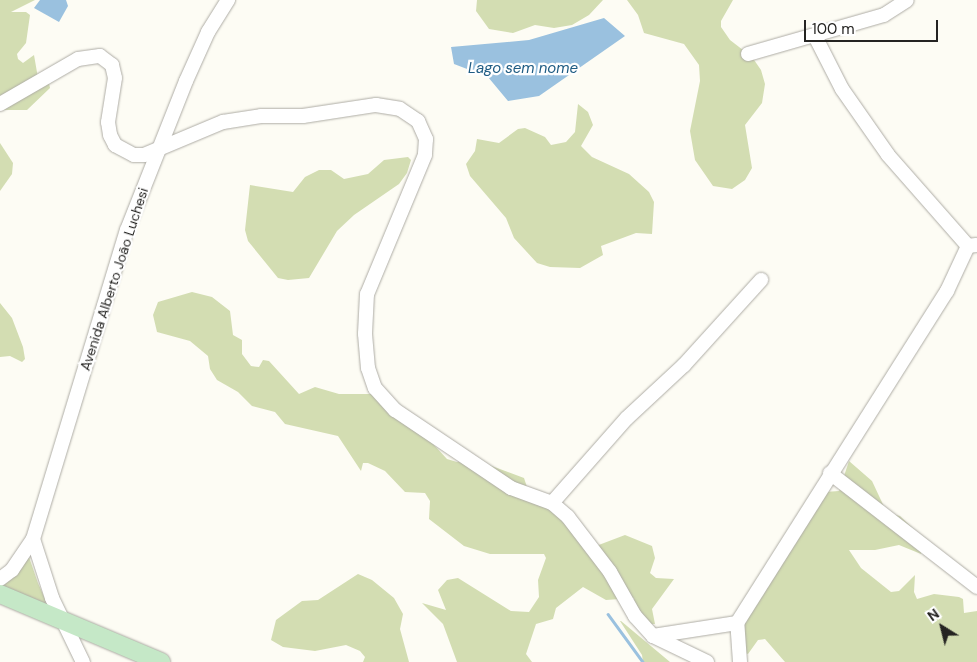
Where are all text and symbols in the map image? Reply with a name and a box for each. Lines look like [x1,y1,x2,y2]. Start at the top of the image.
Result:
scale bar [807,10,941,42]
text: 100 m [812,19,855,39]
water label: Lago sem nome [468,60,578,78]
street label: Avenida Alberto João Luchesi [76,185,152,373]
north arrow [917,602,967,652]
text: N [924,605,943,625]

